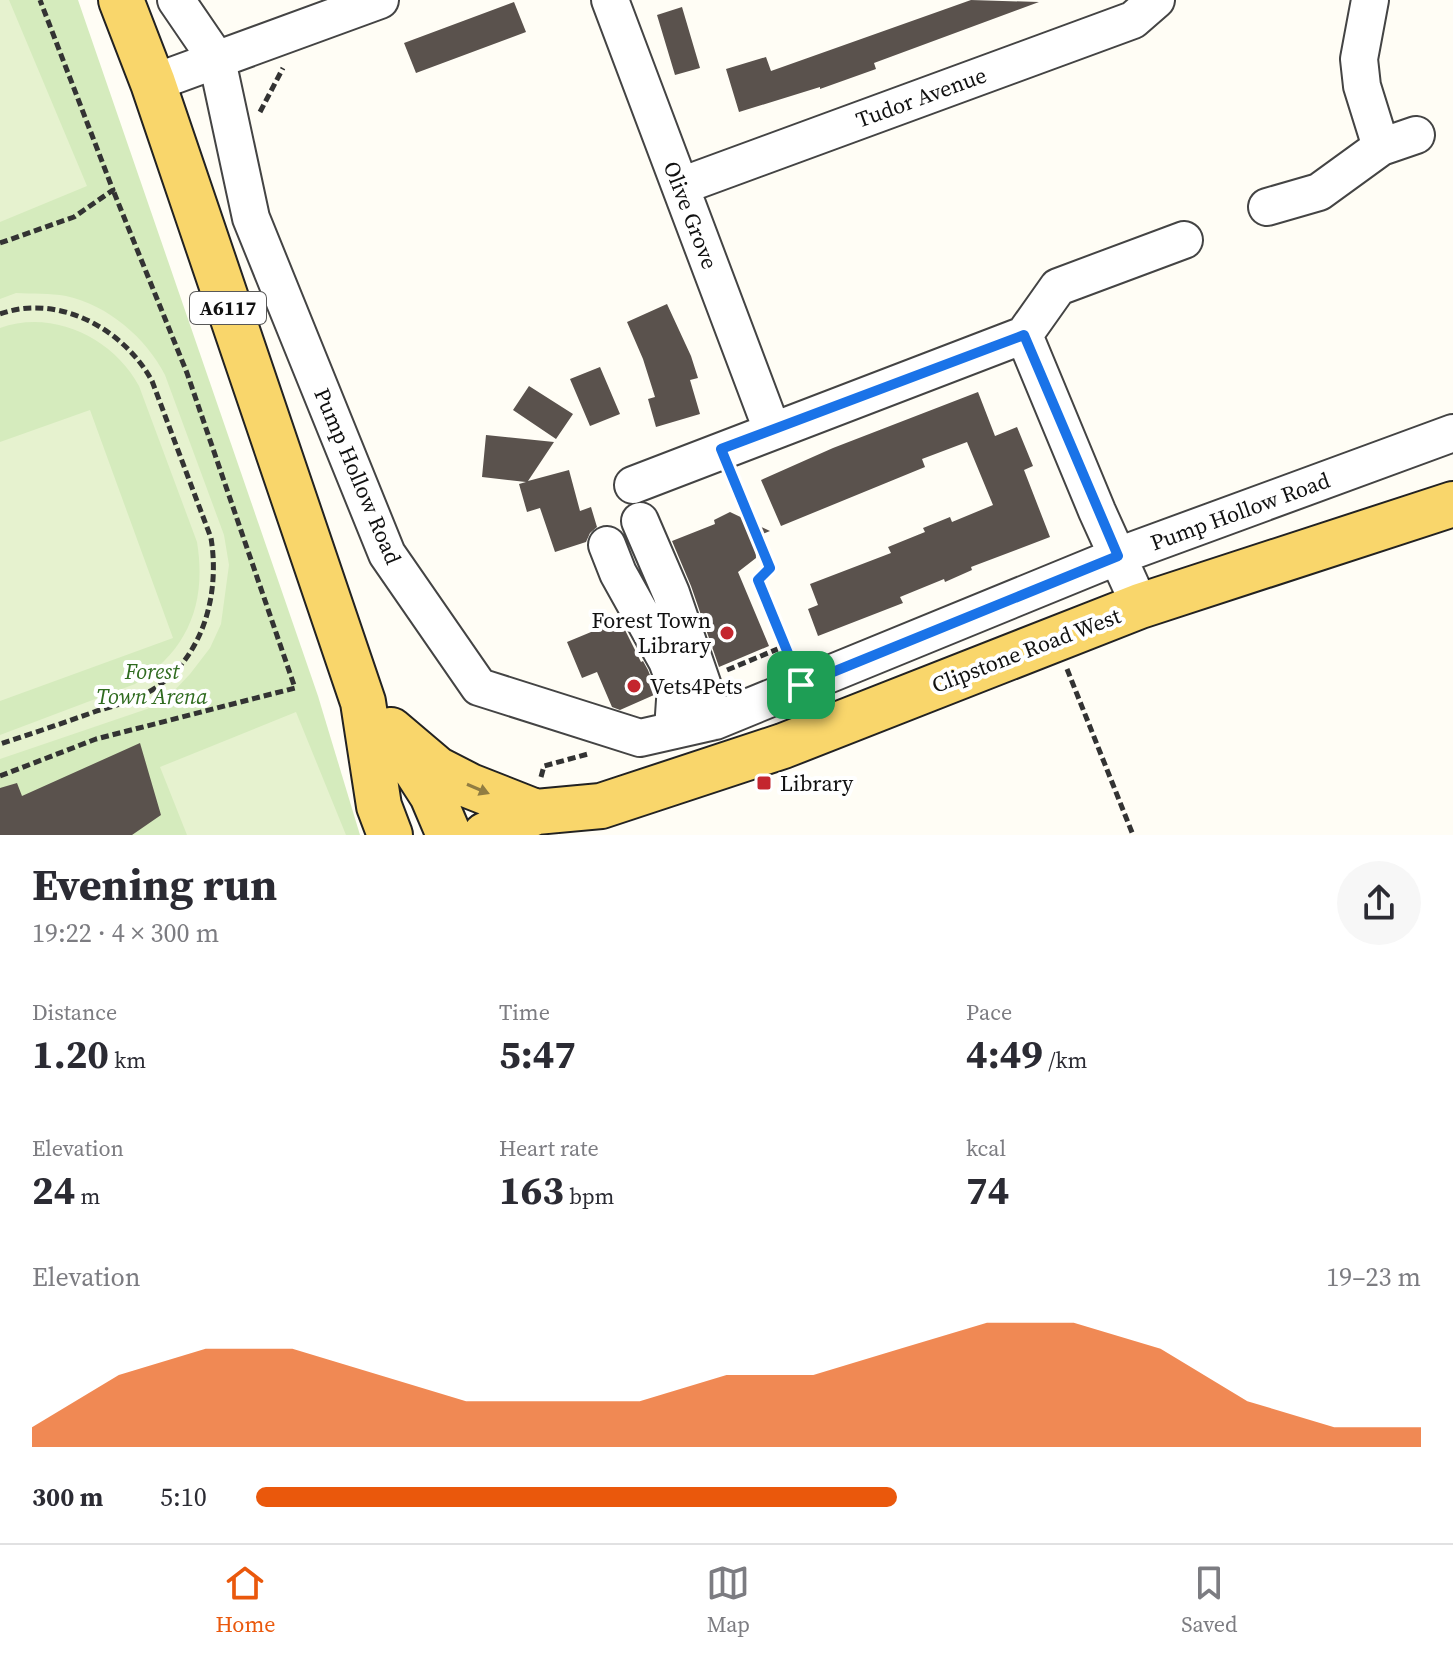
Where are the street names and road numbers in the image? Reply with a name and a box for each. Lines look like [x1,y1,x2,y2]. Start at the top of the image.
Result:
street label: Tudor Avenue [852,60,990,134]
street label: Olive Grove [657,157,725,273]
road number: A6117 [190,292,266,324]
street label: Pump Hollow Road [307,383,409,569]
street label: Pump Hollow Road [1146,464,1334,557]
street label: Clipstone Road West [927,600,1125,700]

